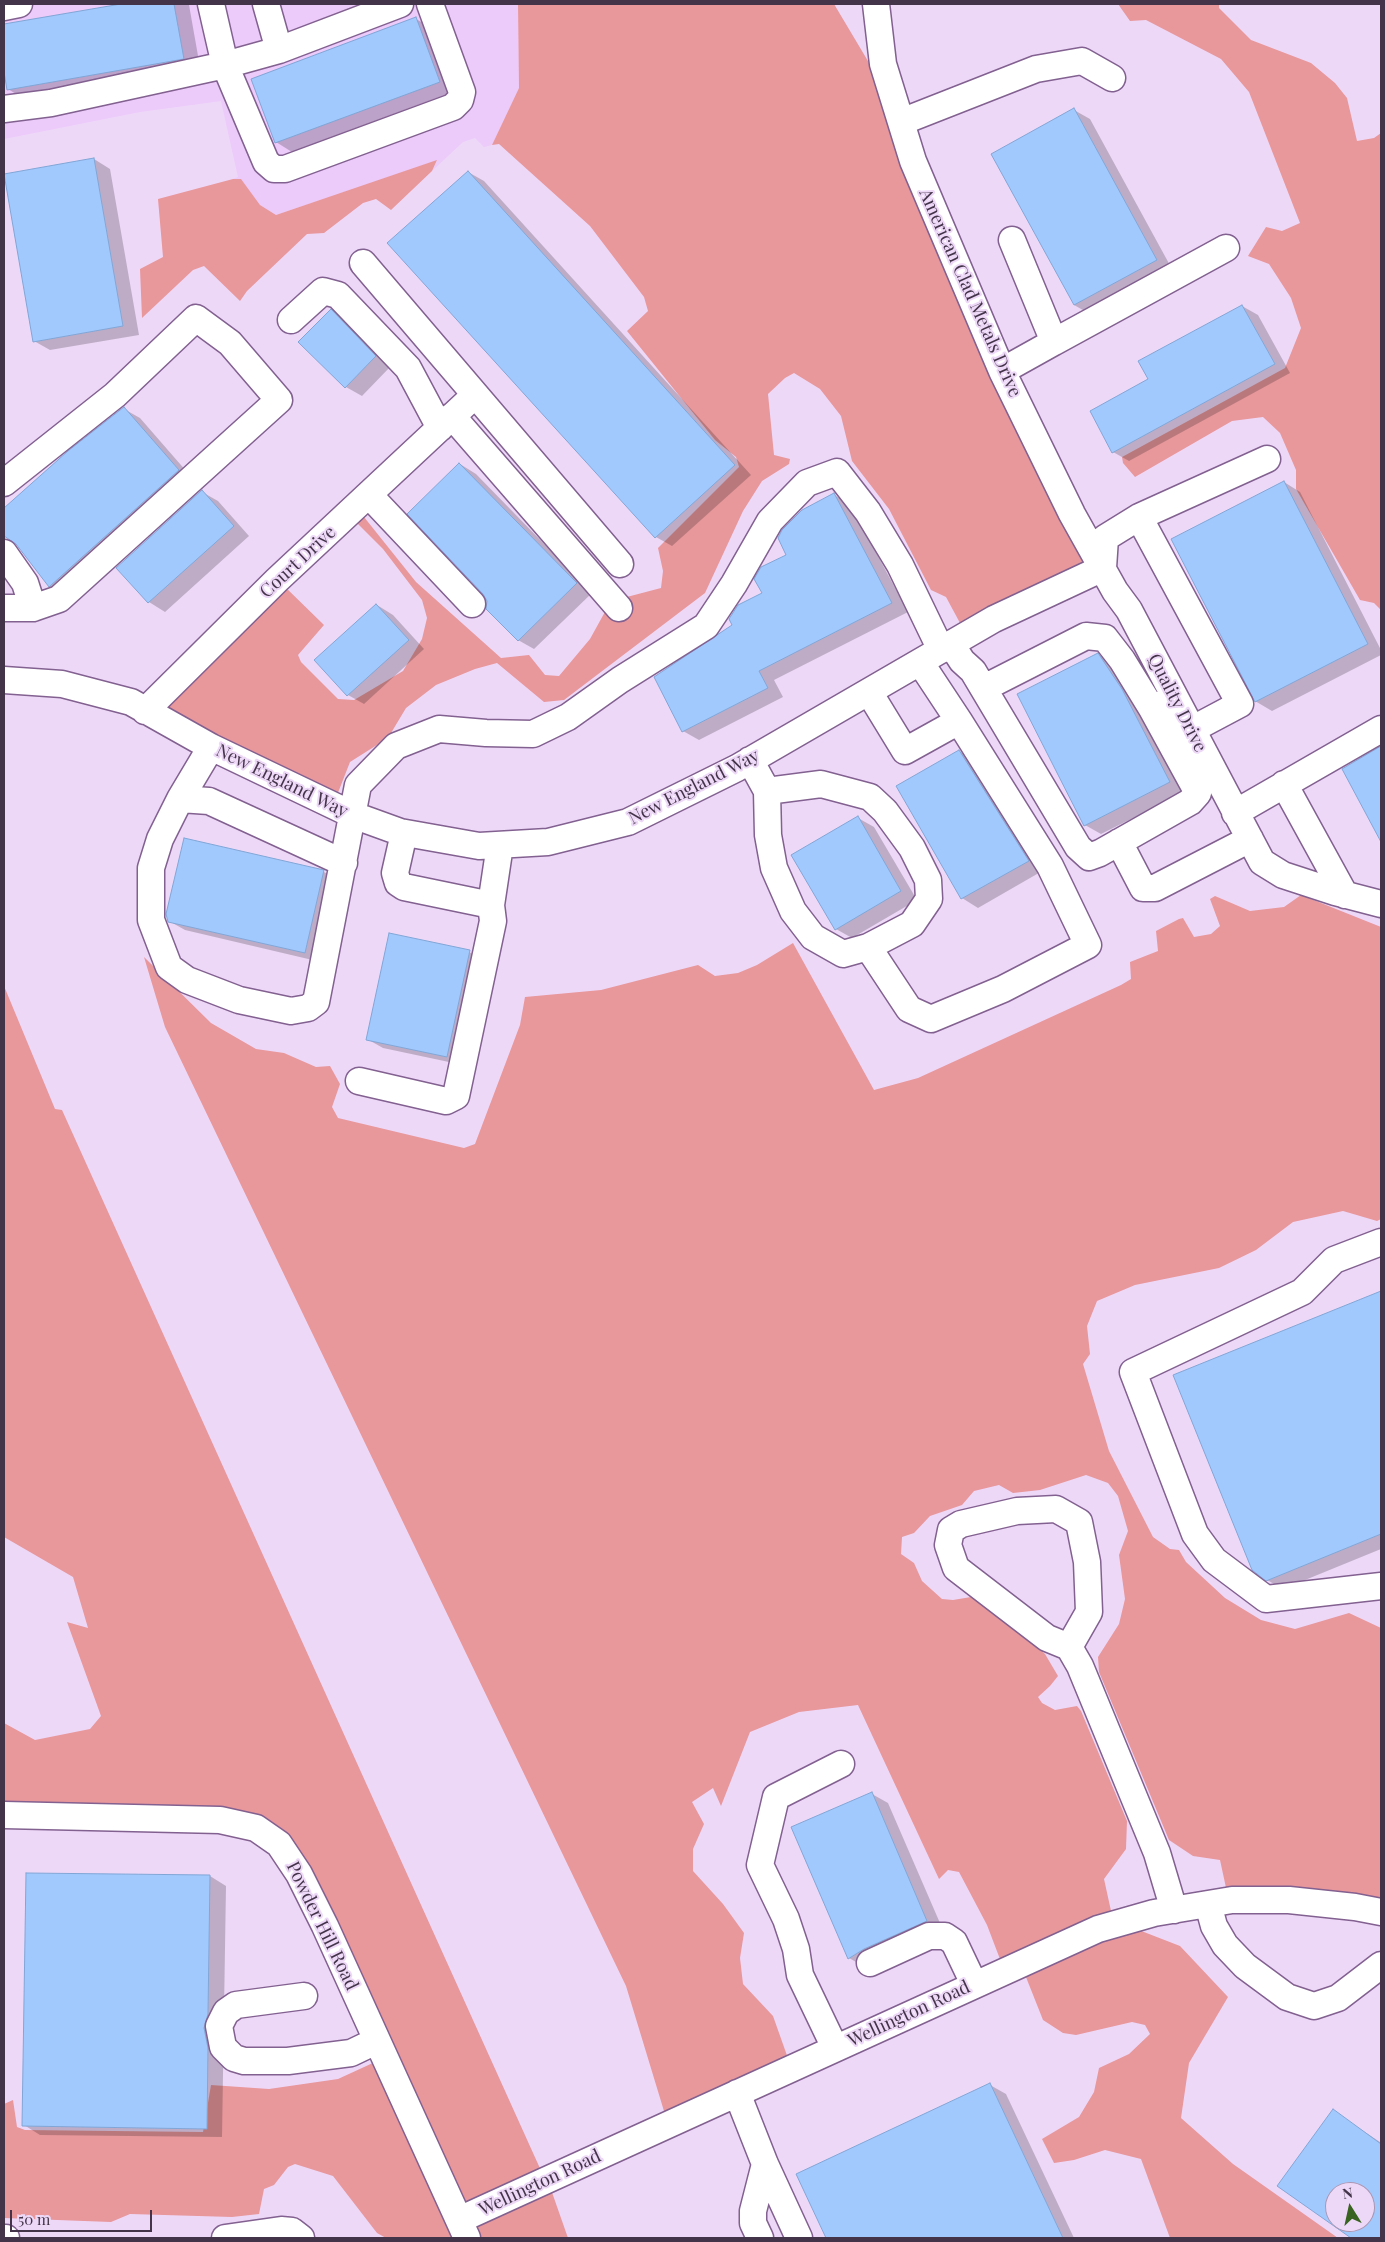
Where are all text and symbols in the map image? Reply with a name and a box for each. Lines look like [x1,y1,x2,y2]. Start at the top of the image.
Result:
street label: American Clad Metals Drive [914,186,1026,400]
street label: Court Drive [256,521,340,603]
street label: Quality Drive [1143,650,1211,756]
street label: New England Way [213,740,351,822]
street label: New England Way [625,745,763,829]
street label: Powder Hill Road [282,1858,362,1994]
street label: Wellington Road [845,1976,973,2052]
street label: Wellington Road [476,2145,604,2221]
north arrow [1325,2182,1375,2232]
text: N [1341,2182,1354,2203]
scale bar [12,2200,155,2232]
text: 50 m [18,2209,50,2229]

